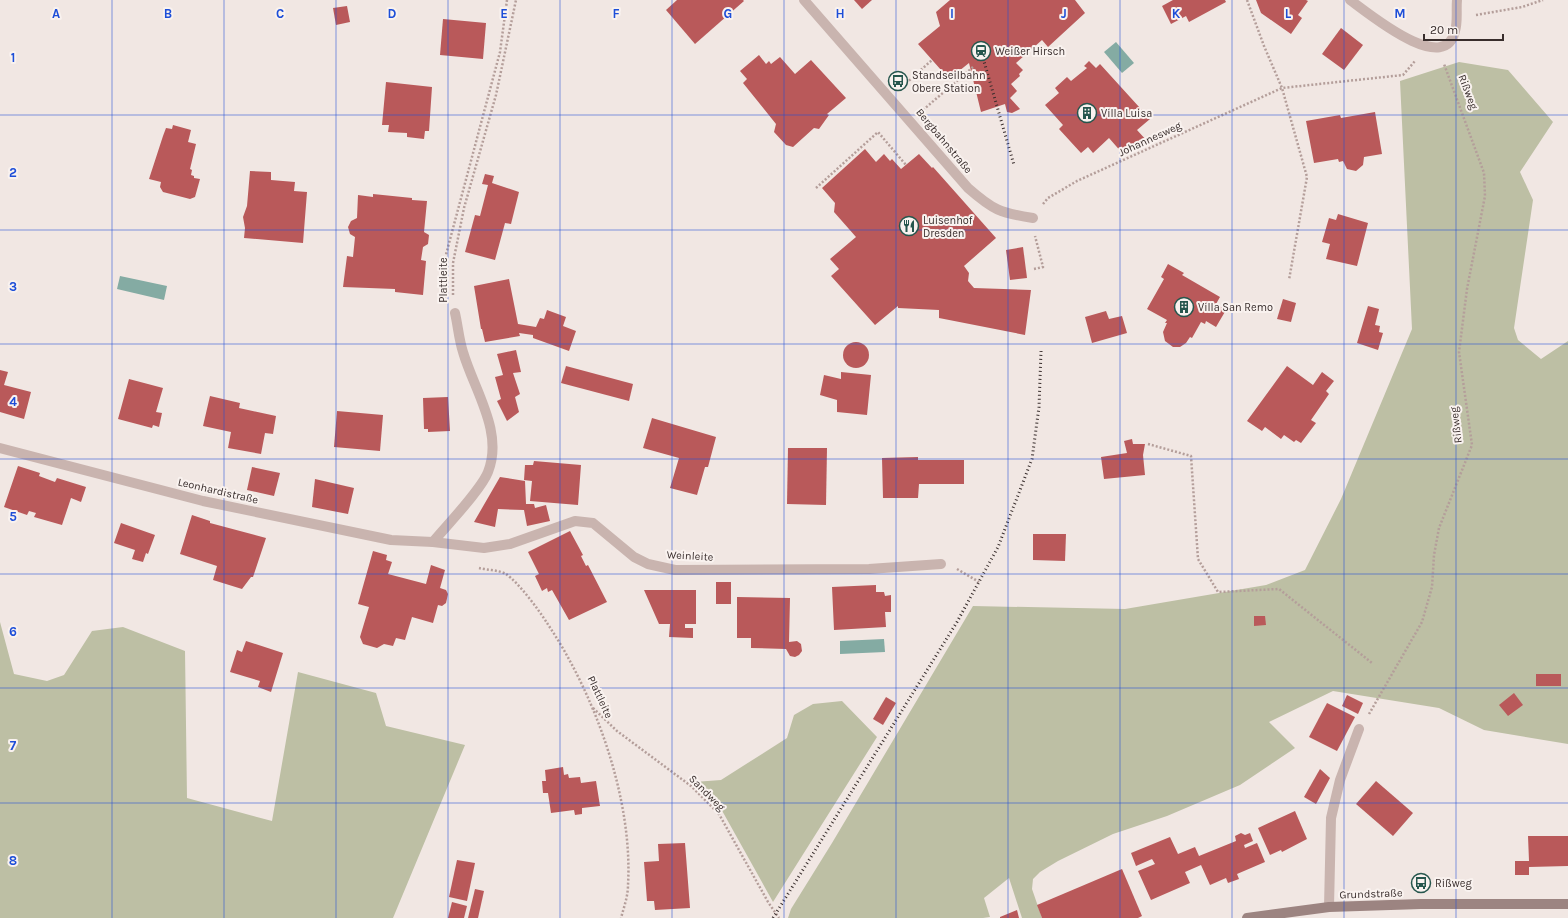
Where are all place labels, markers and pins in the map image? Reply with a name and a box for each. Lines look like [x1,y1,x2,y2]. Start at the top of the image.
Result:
station icon: Weißer Hirsch [970,40,992,62]
place label: Weißer Hirsch [995,45,1065,58]
place label: Standseilbahn Obere Station [912,69,986,95]
bus stop icon: Standseilbahn Obere Station [887,70,909,92]
building icon: Villa Luisa [1076,102,1098,124]
place label: Villa Luisa [1101,107,1152,120]
place label: Luisenhof Dresden [923,214,973,240]
restaurant icon: Luisenhof Dresden [898,215,920,237]
building icon: Villa San Remo [1173,296,1195,318]
place label: Villa San Remo [1198,301,1273,314]
bus stop icon: Rißweg [1410,872,1432,894]
place label: Rißweg [1435,877,1472,890]

